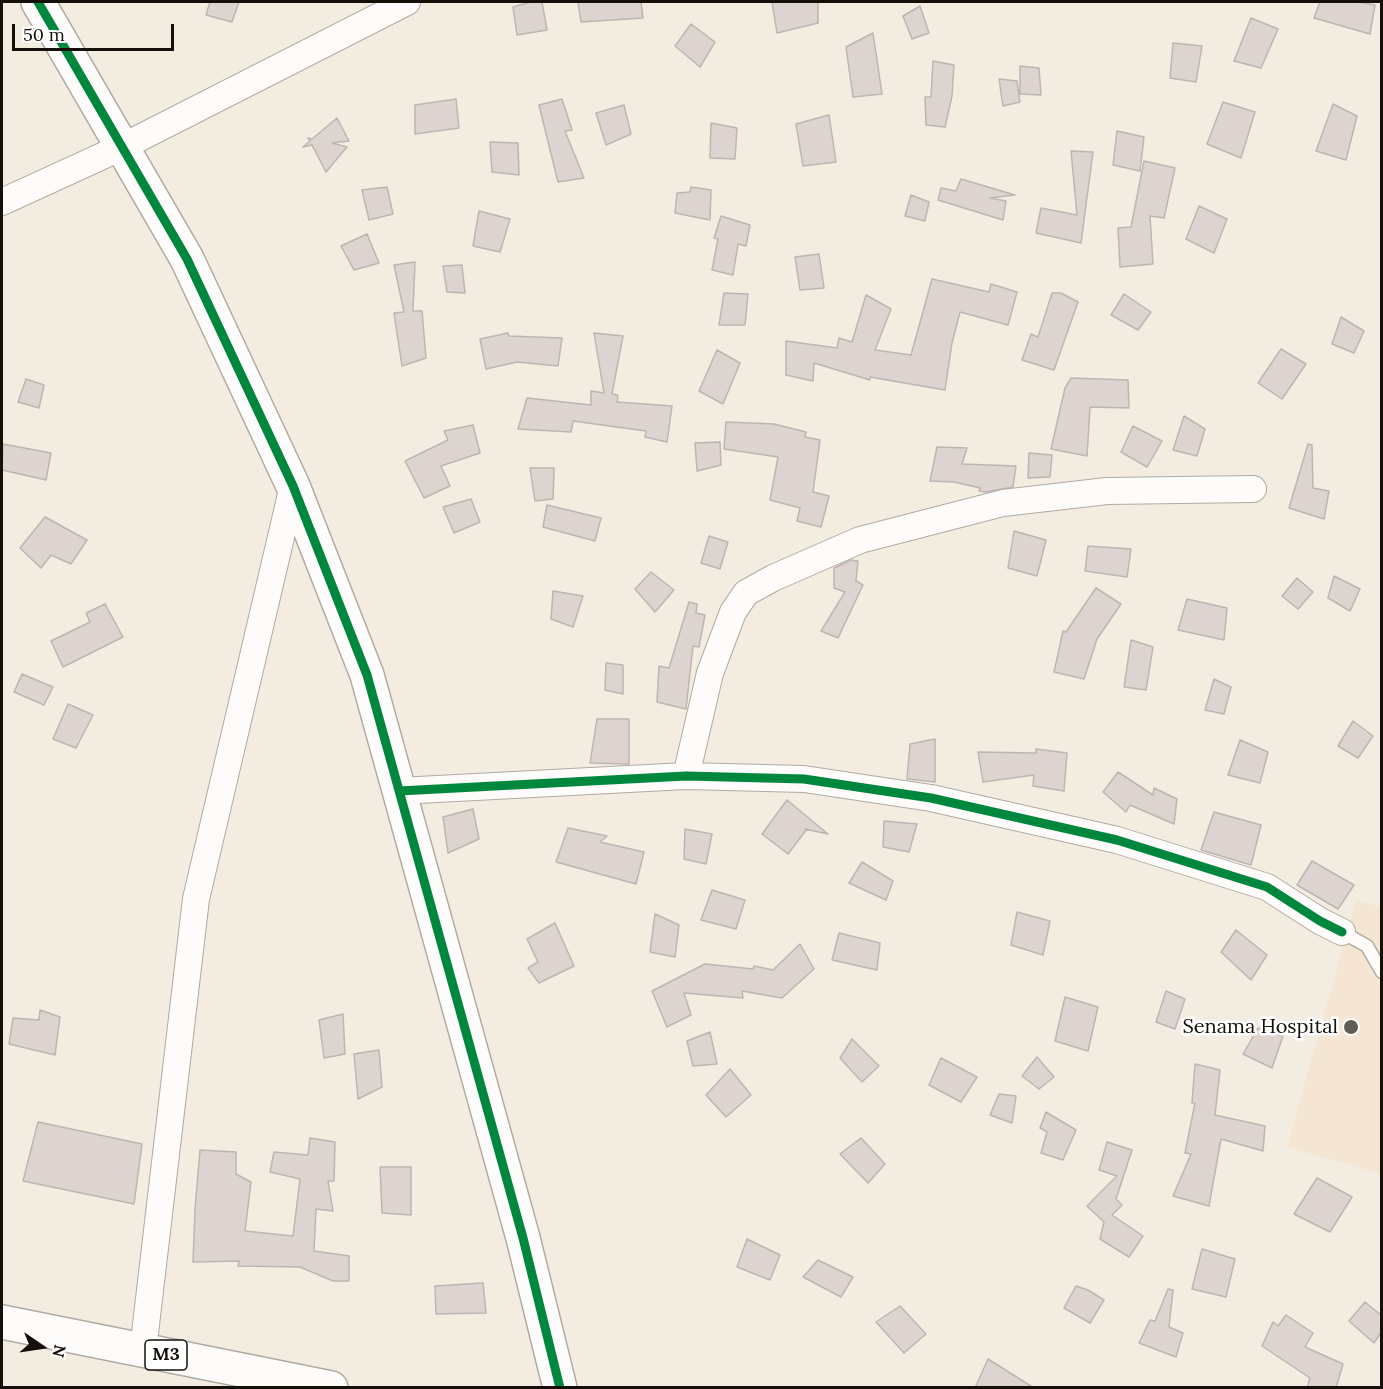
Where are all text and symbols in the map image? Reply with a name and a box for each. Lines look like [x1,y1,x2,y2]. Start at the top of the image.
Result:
scale bar [15,12,177,50]
text: 50 m [23,23,65,46]
place label: Senama Hospital [1182,1015,1338,1039]
marker: Senama Hospital [1342,1018,1360,1036]
north arrow [12,1317,72,1377]
road number: M3 [145,1340,187,1370]
text: N [48,1343,71,1359]

